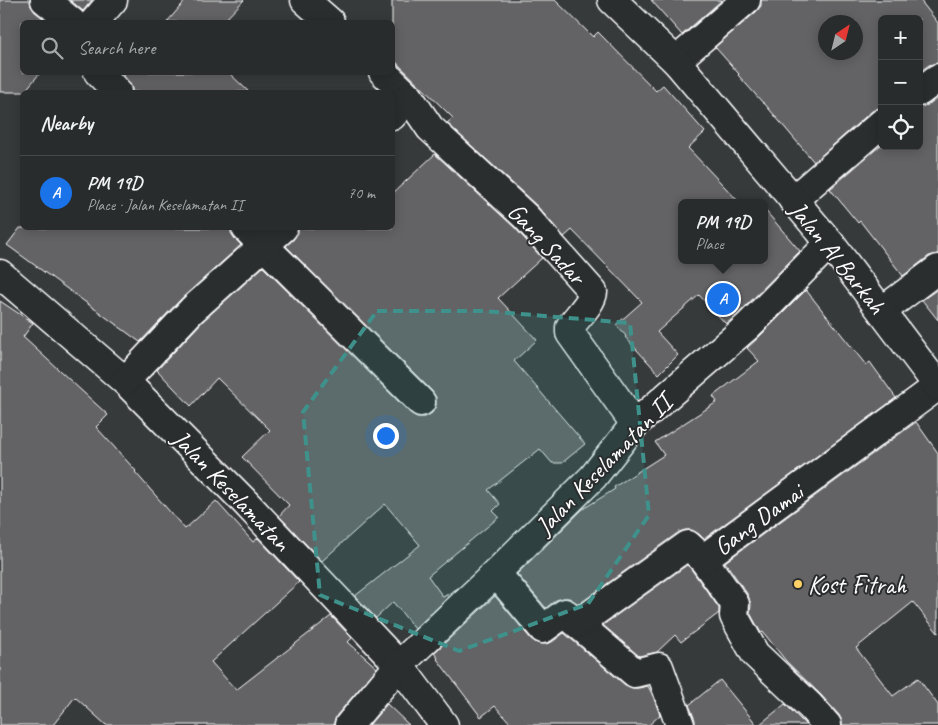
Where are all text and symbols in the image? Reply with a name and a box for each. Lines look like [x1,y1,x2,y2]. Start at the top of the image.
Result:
north arrow [818,15,863,60]
map controls [878,15,923,150]
button: + [878,15,923,60]
search box [20,20,395,75]
icon: search [38,34,66,62]
text: Search here [78,36,155,60]
button: − [878,60,923,105]
button: locate [878,105,923,150]
text: Nearby [40,110,93,136]
text: PM 19D [87,171,142,195]
text: A [52,183,60,203]
text: 70 m [348,183,375,203]
street label: Jalan Al Barkah [781,194,893,321]
text: Place · Jalan Keselamatan II [87,195,243,215]
street label: Gang Sadar [500,196,594,294]
popup [678,199,768,264]
text: PM 19D [696,210,751,234]
text: Place [696,234,724,254]
pin: A [707,280,739,318]
street label: Jalan Keselamatan II [528,384,682,542]
street label: Jalan Keselamatan [165,422,298,559]
your location [373,423,399,449]
street label: Gang Damai [708,475,812,563]
place label: Kost Fitrah [808,569,908,601]
marker: Kost Fitrah [792,578,804,590]

